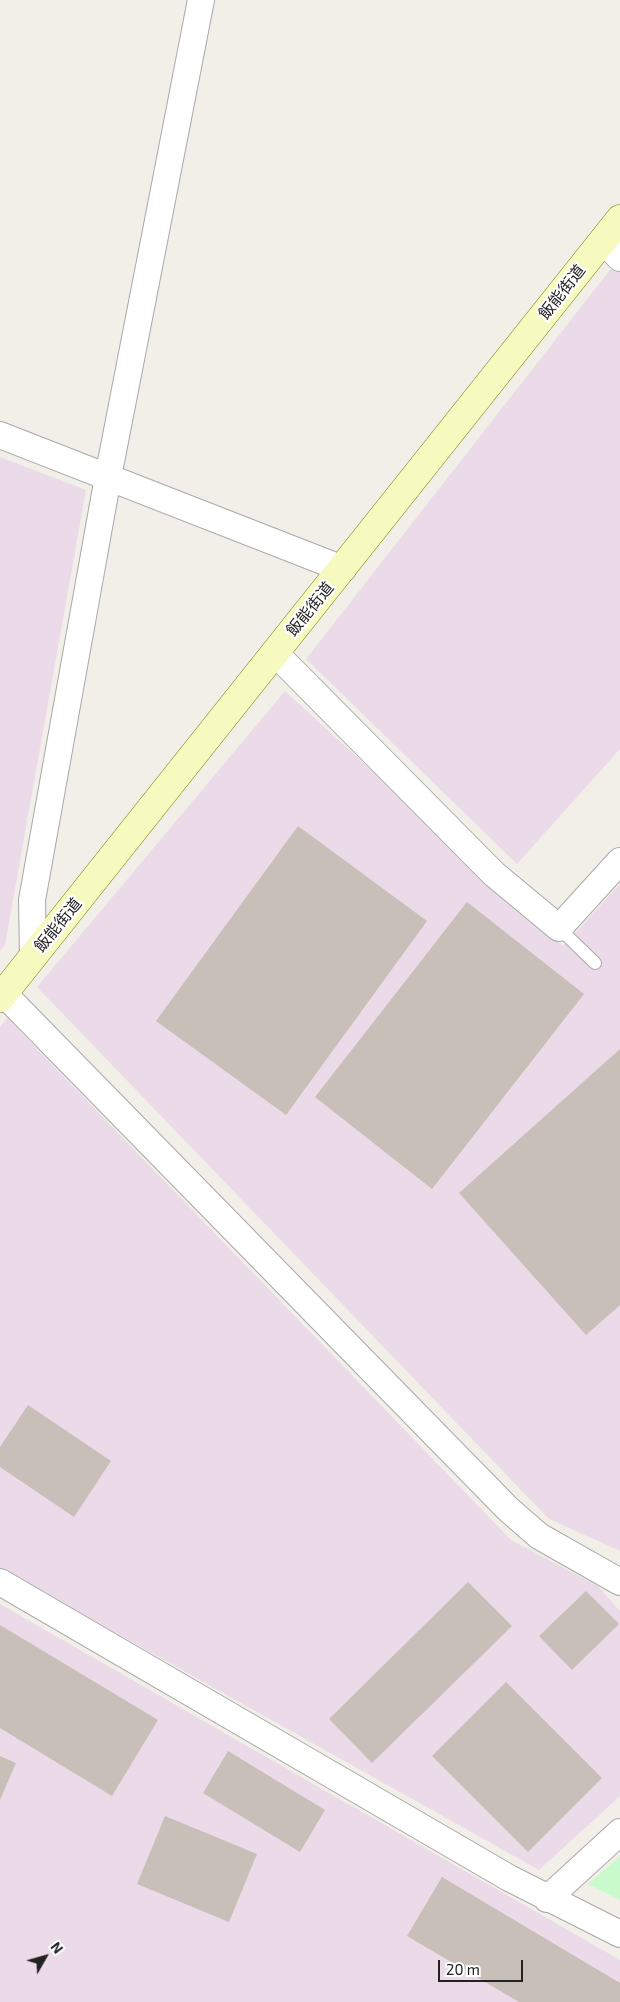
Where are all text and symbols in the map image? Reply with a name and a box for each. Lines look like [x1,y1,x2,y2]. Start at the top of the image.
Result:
street label: 飯能街道 [535,261,589,323]
street label: 飯能街道 [282,578,338,640]
street label: 飯能街道 [30,894,86,956]
north arrow [20,1932,70,1982]
text: N [47,1938,67,1957]
scale bar [440,1950,525,1982]
text: 20 m [446,1960,480,1978]

